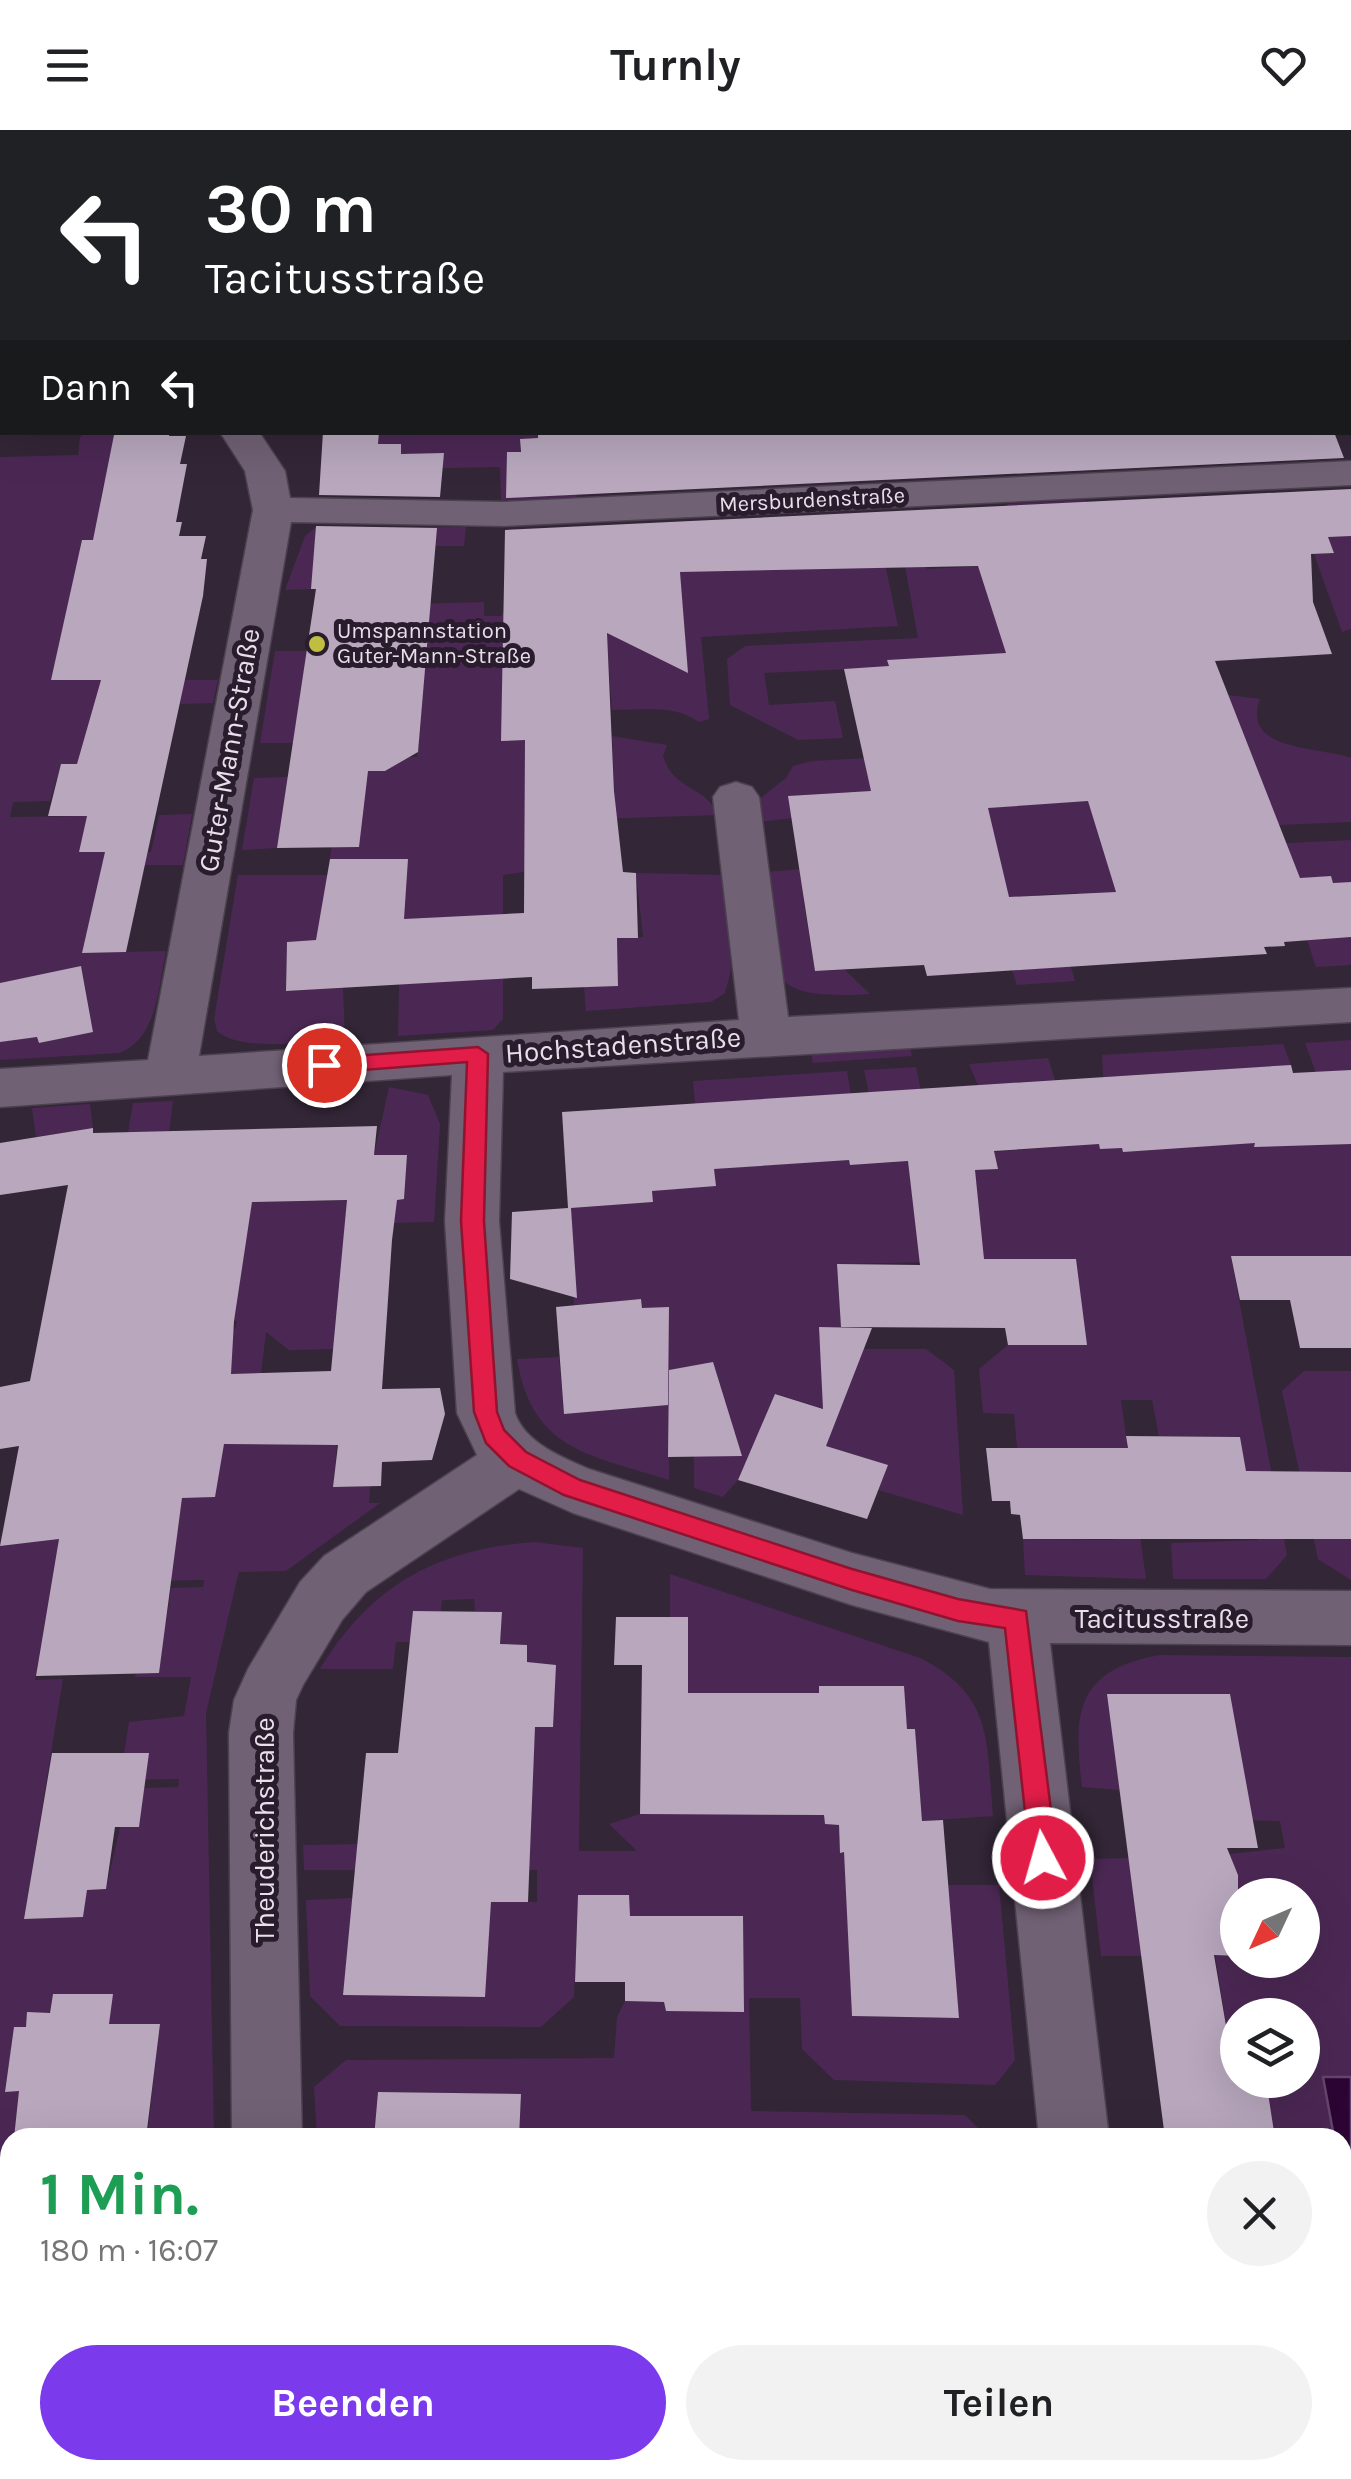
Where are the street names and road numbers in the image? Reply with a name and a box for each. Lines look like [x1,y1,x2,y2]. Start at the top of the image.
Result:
street label: Mersburdenstraße [718,482,906,518]
street label: Guter-Mann-Straße [191,626,267,874]
street label: Hochstadenstraße [504,1020,742,1070]
street label: Tacitusstraße [1075,1602,1249,1635]
street label: Theuderichstraße [248,1717,281,1943]

